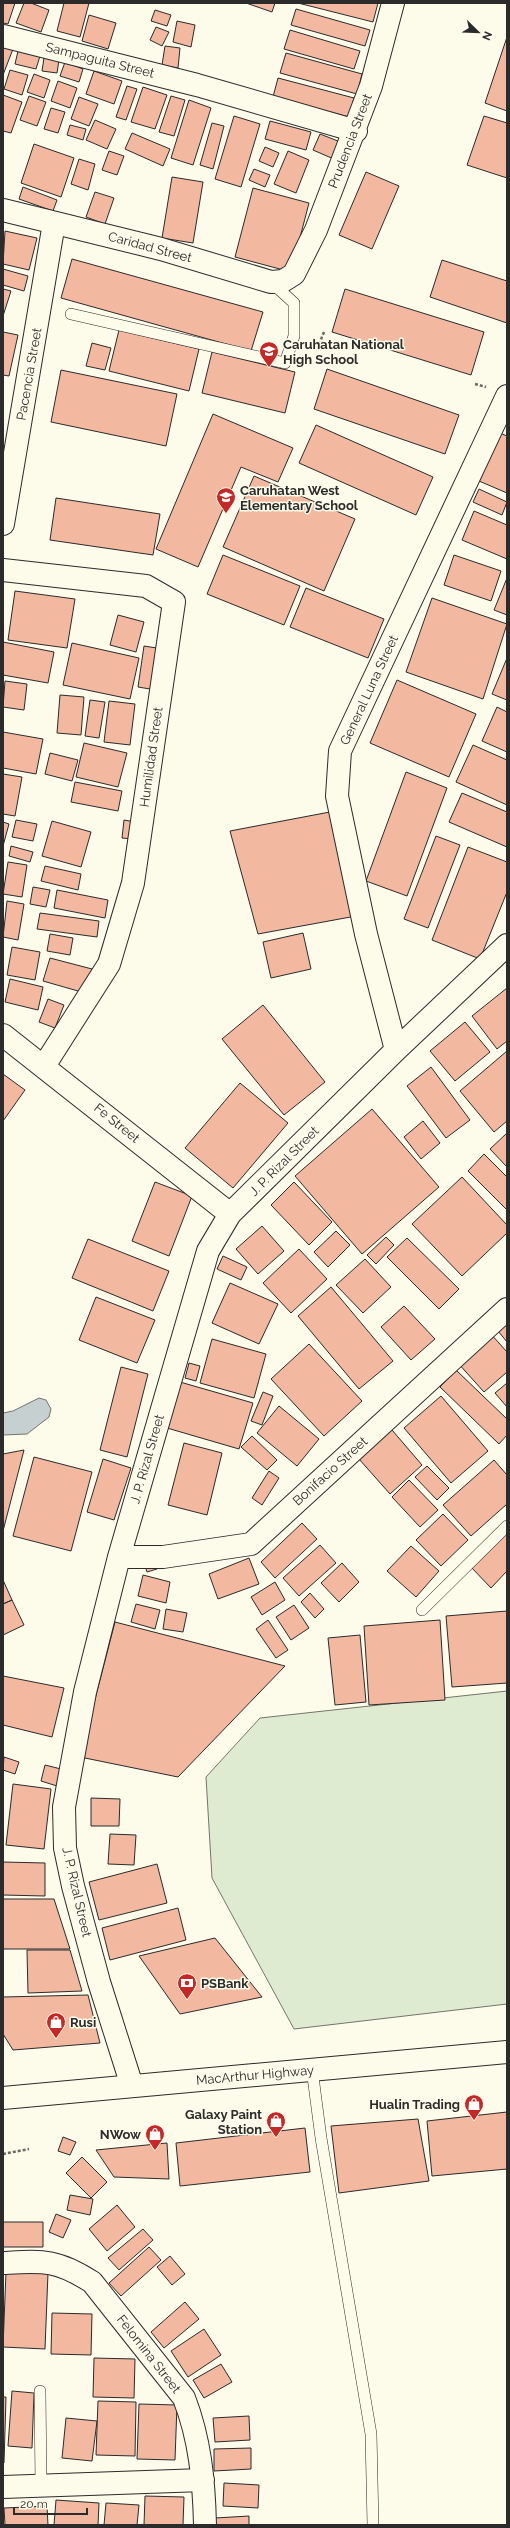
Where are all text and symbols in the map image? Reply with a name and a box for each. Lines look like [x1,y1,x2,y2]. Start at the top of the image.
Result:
north arrow [458,12,498,52]
text: N [479,29,494,42]
street label: Sampaguita Street [44,39,156,81]
street label: Prudencia Street [325,91,375,190]
street label: Caridad Street [107,229,194,266]
street label: Pacencia Street [13,326,45,421]
place label: Caruhatan National High School [283,337,405,367]
school or university icon: Caruhatan National High School [258,340,280,368]
place label: Caruhatan West Elementary School [240,483,359,513]
school or university icon: Caruhatan West Elementary School [215,486,237,514]
street label: General Luna Street [337,632,401,747]
street label: Humilidad Street [137,705,166,808]
street label: Fe Street [91,1100,143,1146]
street label: J. P. Rizal Street [246,1123,322,1199]
street label: J. P. Rizal Street [127,1412,167,1505]
street label: Bonifacio Street [290,1433,371,1508]
street label: J. P. Rizal Street [59,1846,95,1939]
bank icon: PSBank [176,1972,198,2000]
place label: PSBank [201,1976,249,1991]
shop icon: Rusi [45,2011,67,2039]
place label: Rusi [70,2015,96,2030]
street label: MacArthur Highway [195,2062,315,2088]
shop icon: Hualin Trading [463,2093,485,2121]
place label: Hualin Trading [369,2097,460,2112]
place label: Galaxy Paint Station [185,2107,262,2137]
shop icon: Galaxy Paint Station [265,2110,287,2138]
shop icon: NWow [144,2123,166,2151]
place label: NWow [100,2127,141,2142]
street label: Felomina Street [114,2312,185,2397]
scale bar [14,2490,87,2516]
text: 20 m [20,2497,48,2511]

